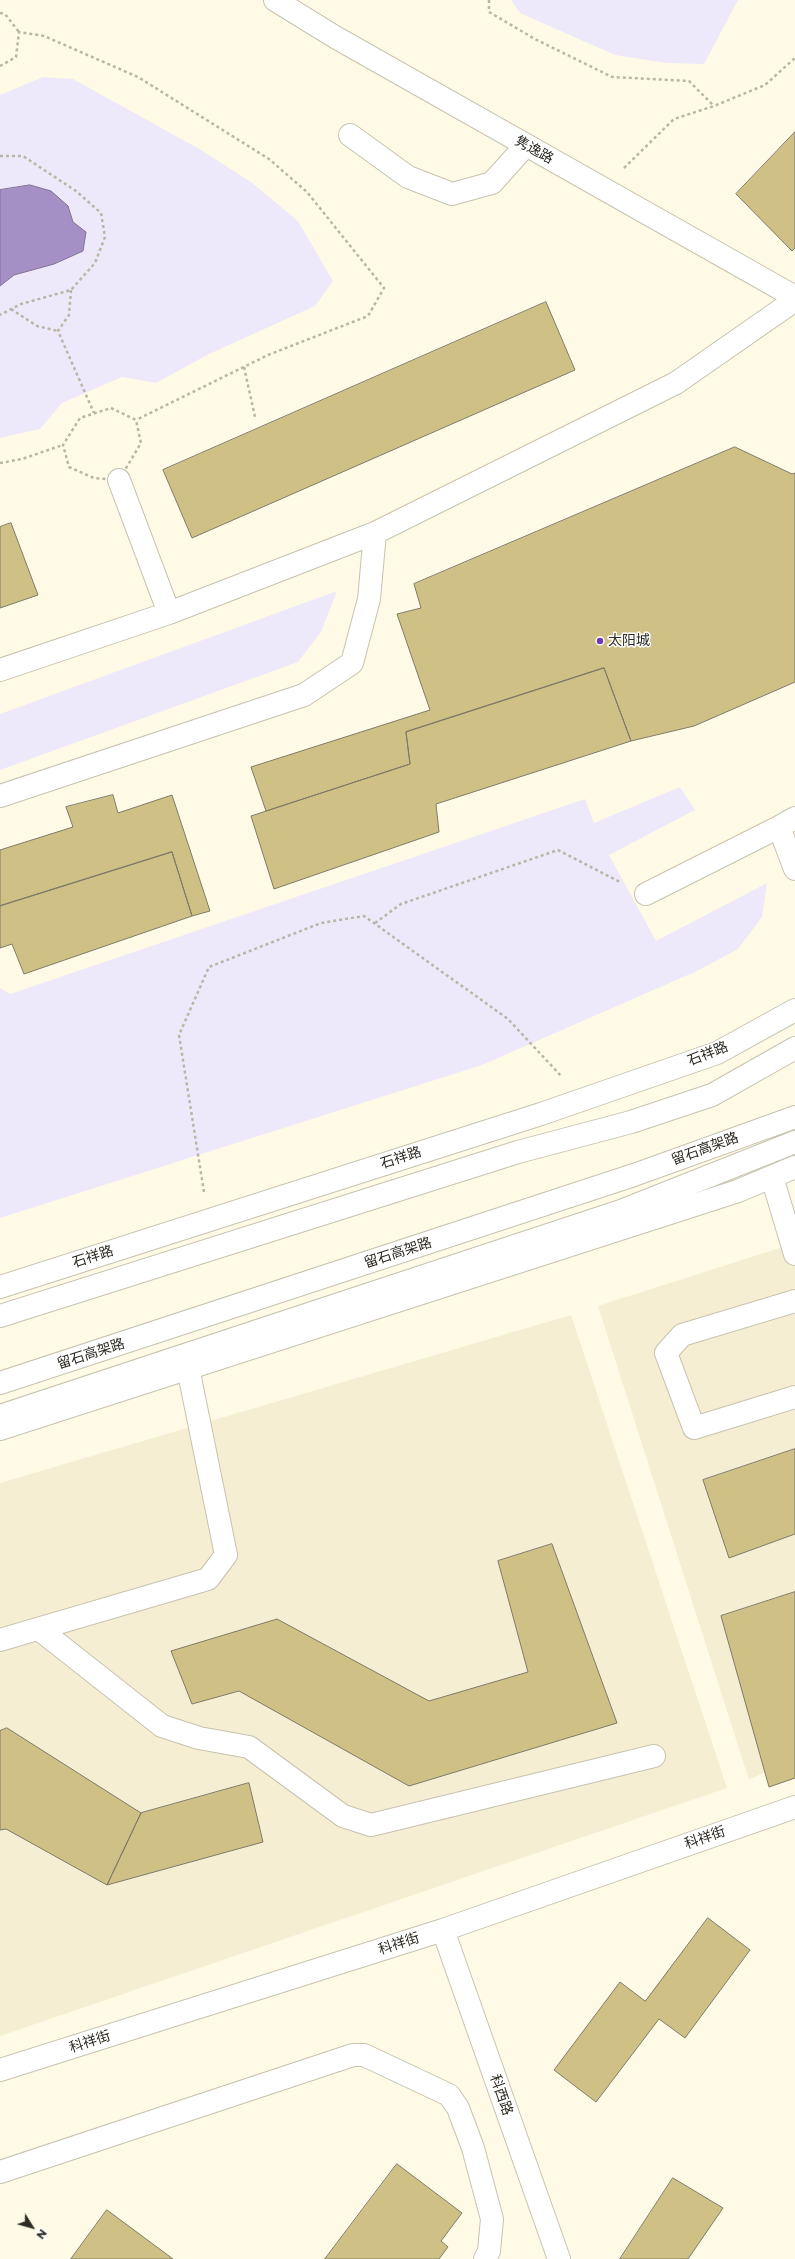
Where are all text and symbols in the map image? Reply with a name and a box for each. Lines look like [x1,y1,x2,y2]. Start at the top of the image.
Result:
street label: 隽逸路 [512,132,556,168]
place label: 太阳城 [608,633,650,649]
marker: 太阳城 [595,636,605,646]
street label: 石祥路 [685,1038,731,1070]
street label: 留石高架路 [669,1129,741,1169]
street label: 石祥路 [378,1144,424,1172]
street label: 留石高架路 [362,1234,434,1272]
street label: 石祥路 [70,1243,116,1271]
street label: 留石高架路 [55,1335,127,1373]
street label: 科祥街 [682,1823,728,1853]
street label: 科祥街 [376,1930,422,1958]
street label: 科祥街 [67,2028,113,2056]
street label: 科西路 [486,2072,516,2118]
north arrow [12,2207,52,2247]
text: N [33,2226,50,2242]

